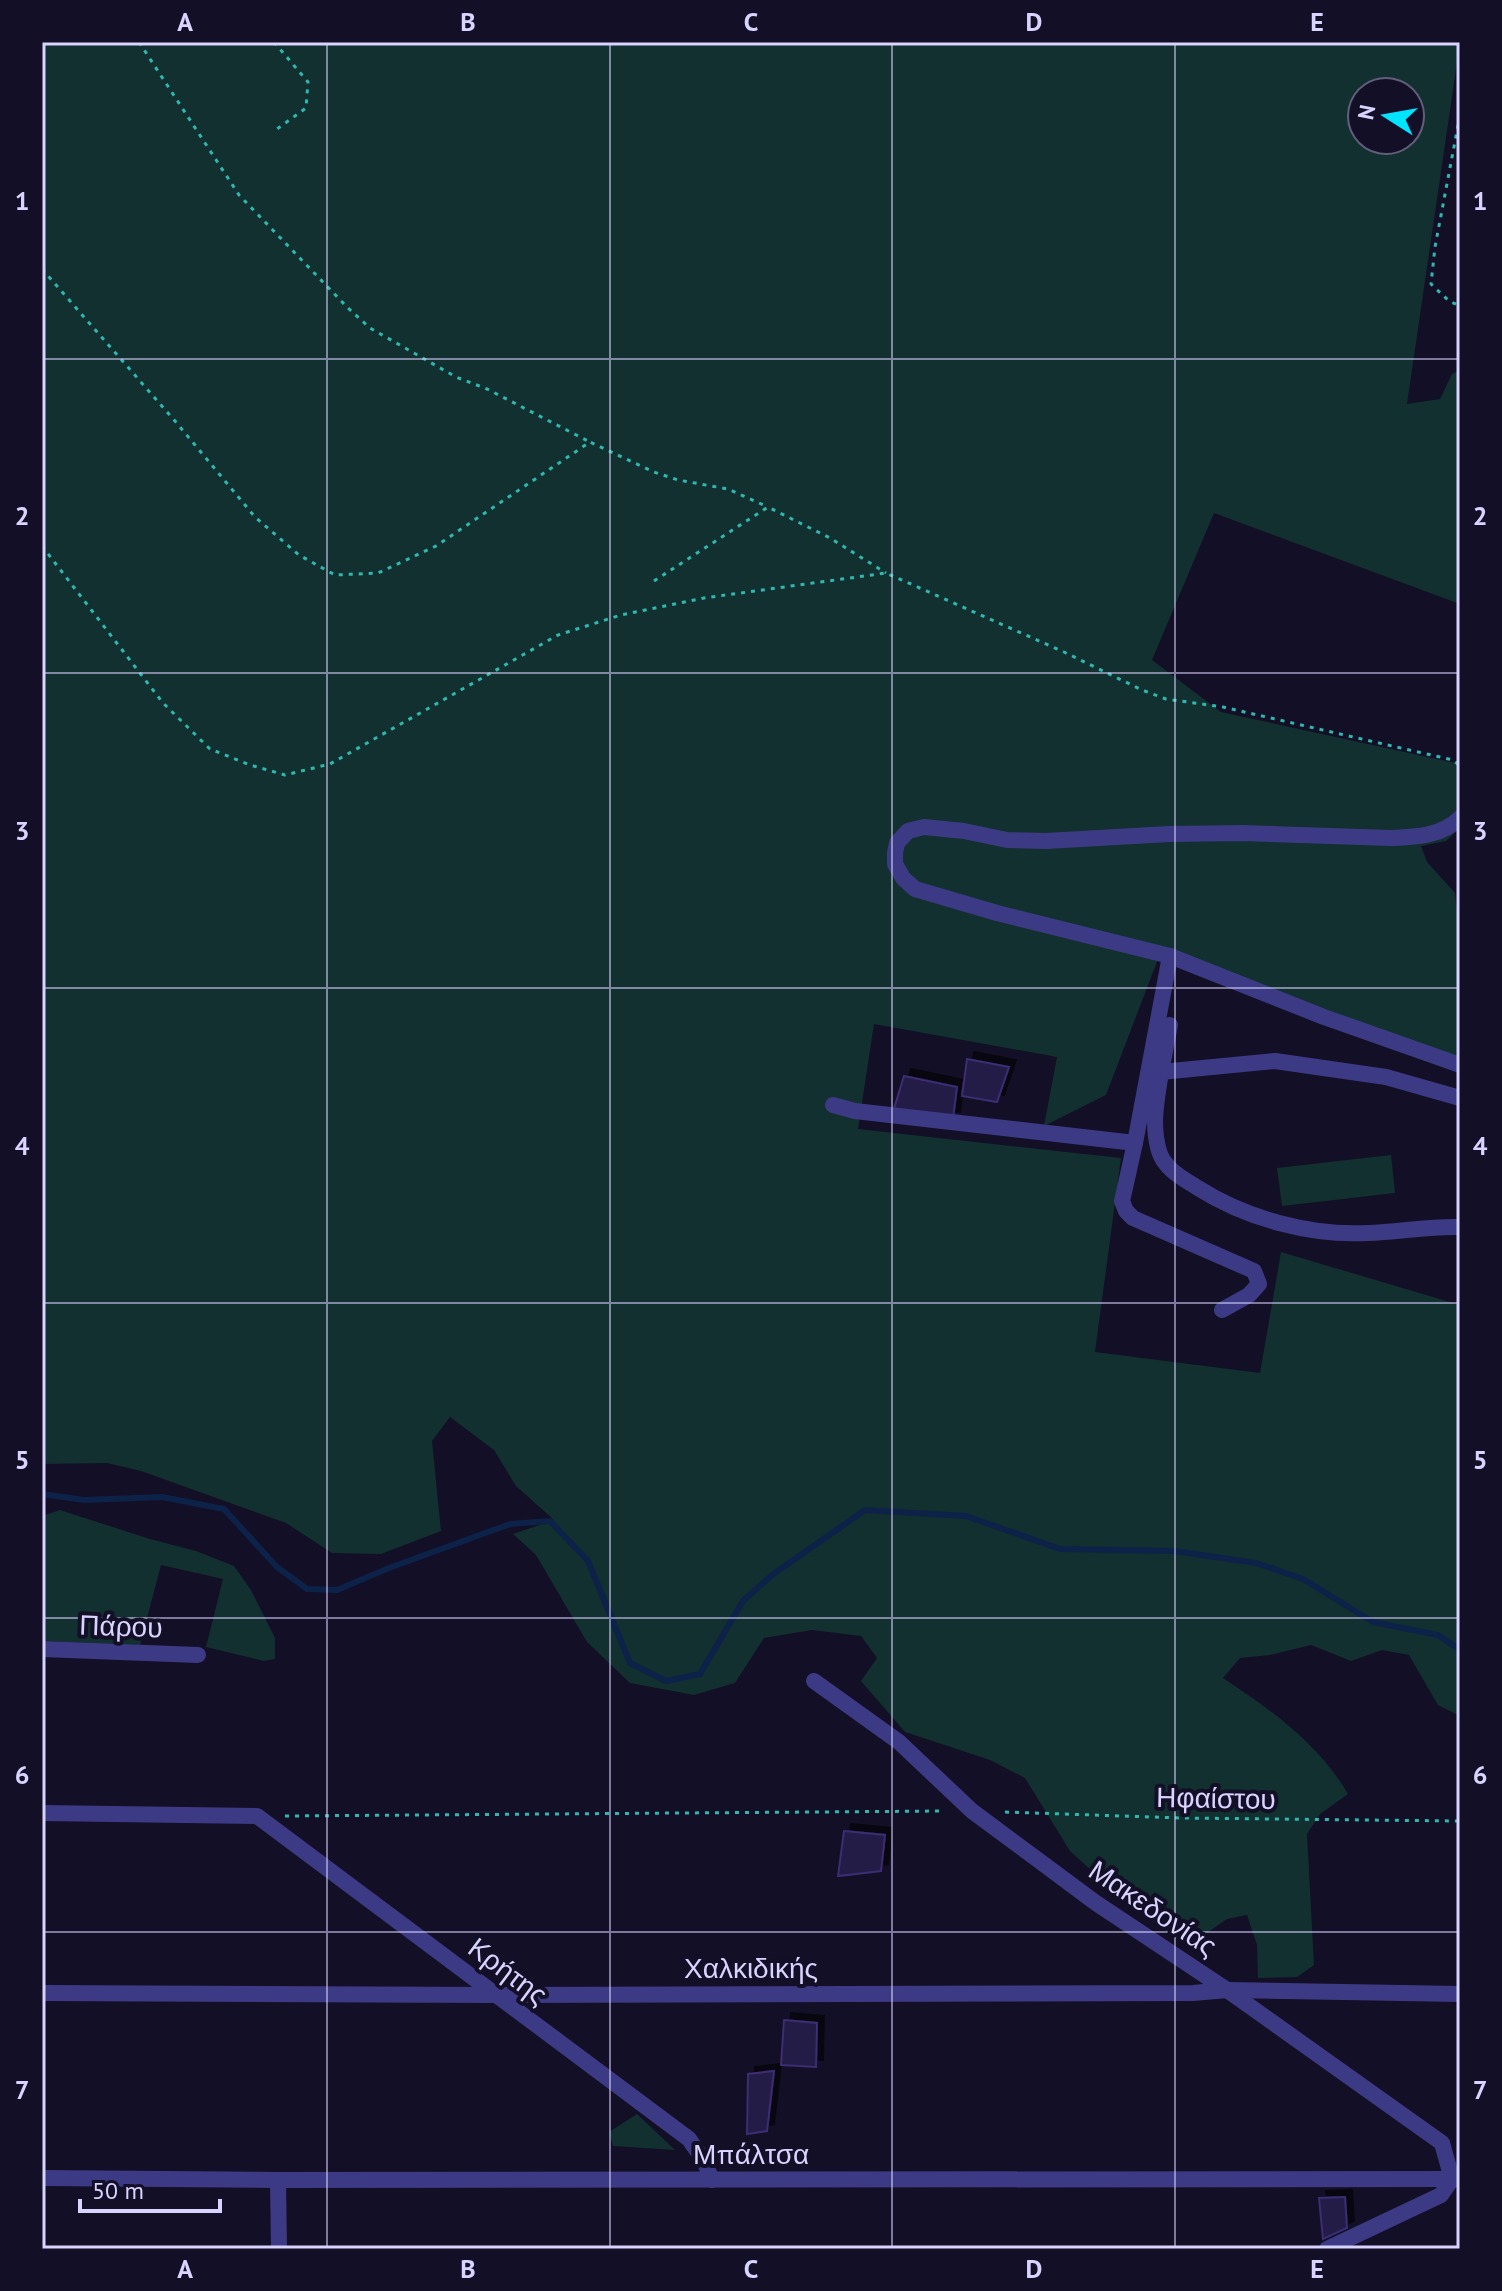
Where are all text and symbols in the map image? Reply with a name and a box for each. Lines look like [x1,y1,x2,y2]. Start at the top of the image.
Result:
text: A [177,5,193,38]
text: B [460,5,476,38]
text: C [744,5,758,38]
text: D [1026,5,1042,38]
text: E [1310,5,1324,38]
north arrow [1346,76,1426,156]
text: N [1351,102,1381,122]
text: 1 [15,184,29,217]
text: 1 [1473,184,1487,217]
text: 2 [15,499,29,532]
text: 2 [1473,499,1487,532]
text: 3 [15,814,29,847]
text: 3 [1473,814,1487,847]
text: 4 [15,1129,30,1162]
text: 4 [1473,1129,1488,1162]
text: 5 [15,1443,29,1476]
text: 5 [1473,1443,1487,1476]
street label: Πάρου [79,1606,163,1645]
text: 6 [15,1758,29,1791]
text: 6 [1473,1758,1487,1791]
street label: Ηφαίστου [1156,1778,1276,1817]
street label: Μακεδονίας [1082,1851,1225,1964]
street label: Κρήτης [461,1929,555,2013]
street label: Χαλκιδικής [684,1949,818,1986]
text: 7 [15,2073,29,2106]
text: 7 [1473,2073,1487,2106]
street label: Μπάλτσα [693,2135,809,2172]
scale bar [80,2163,220,2213]
text: 50 m [92,2175,144,2206]
text: A [177,2252,193,2285]
text: B [460,2252,476,2285]
text: C [744,2252,758,2285]
text: D [1026,2252,1042,2285]
text: E [1310,2252,1324,2285]

